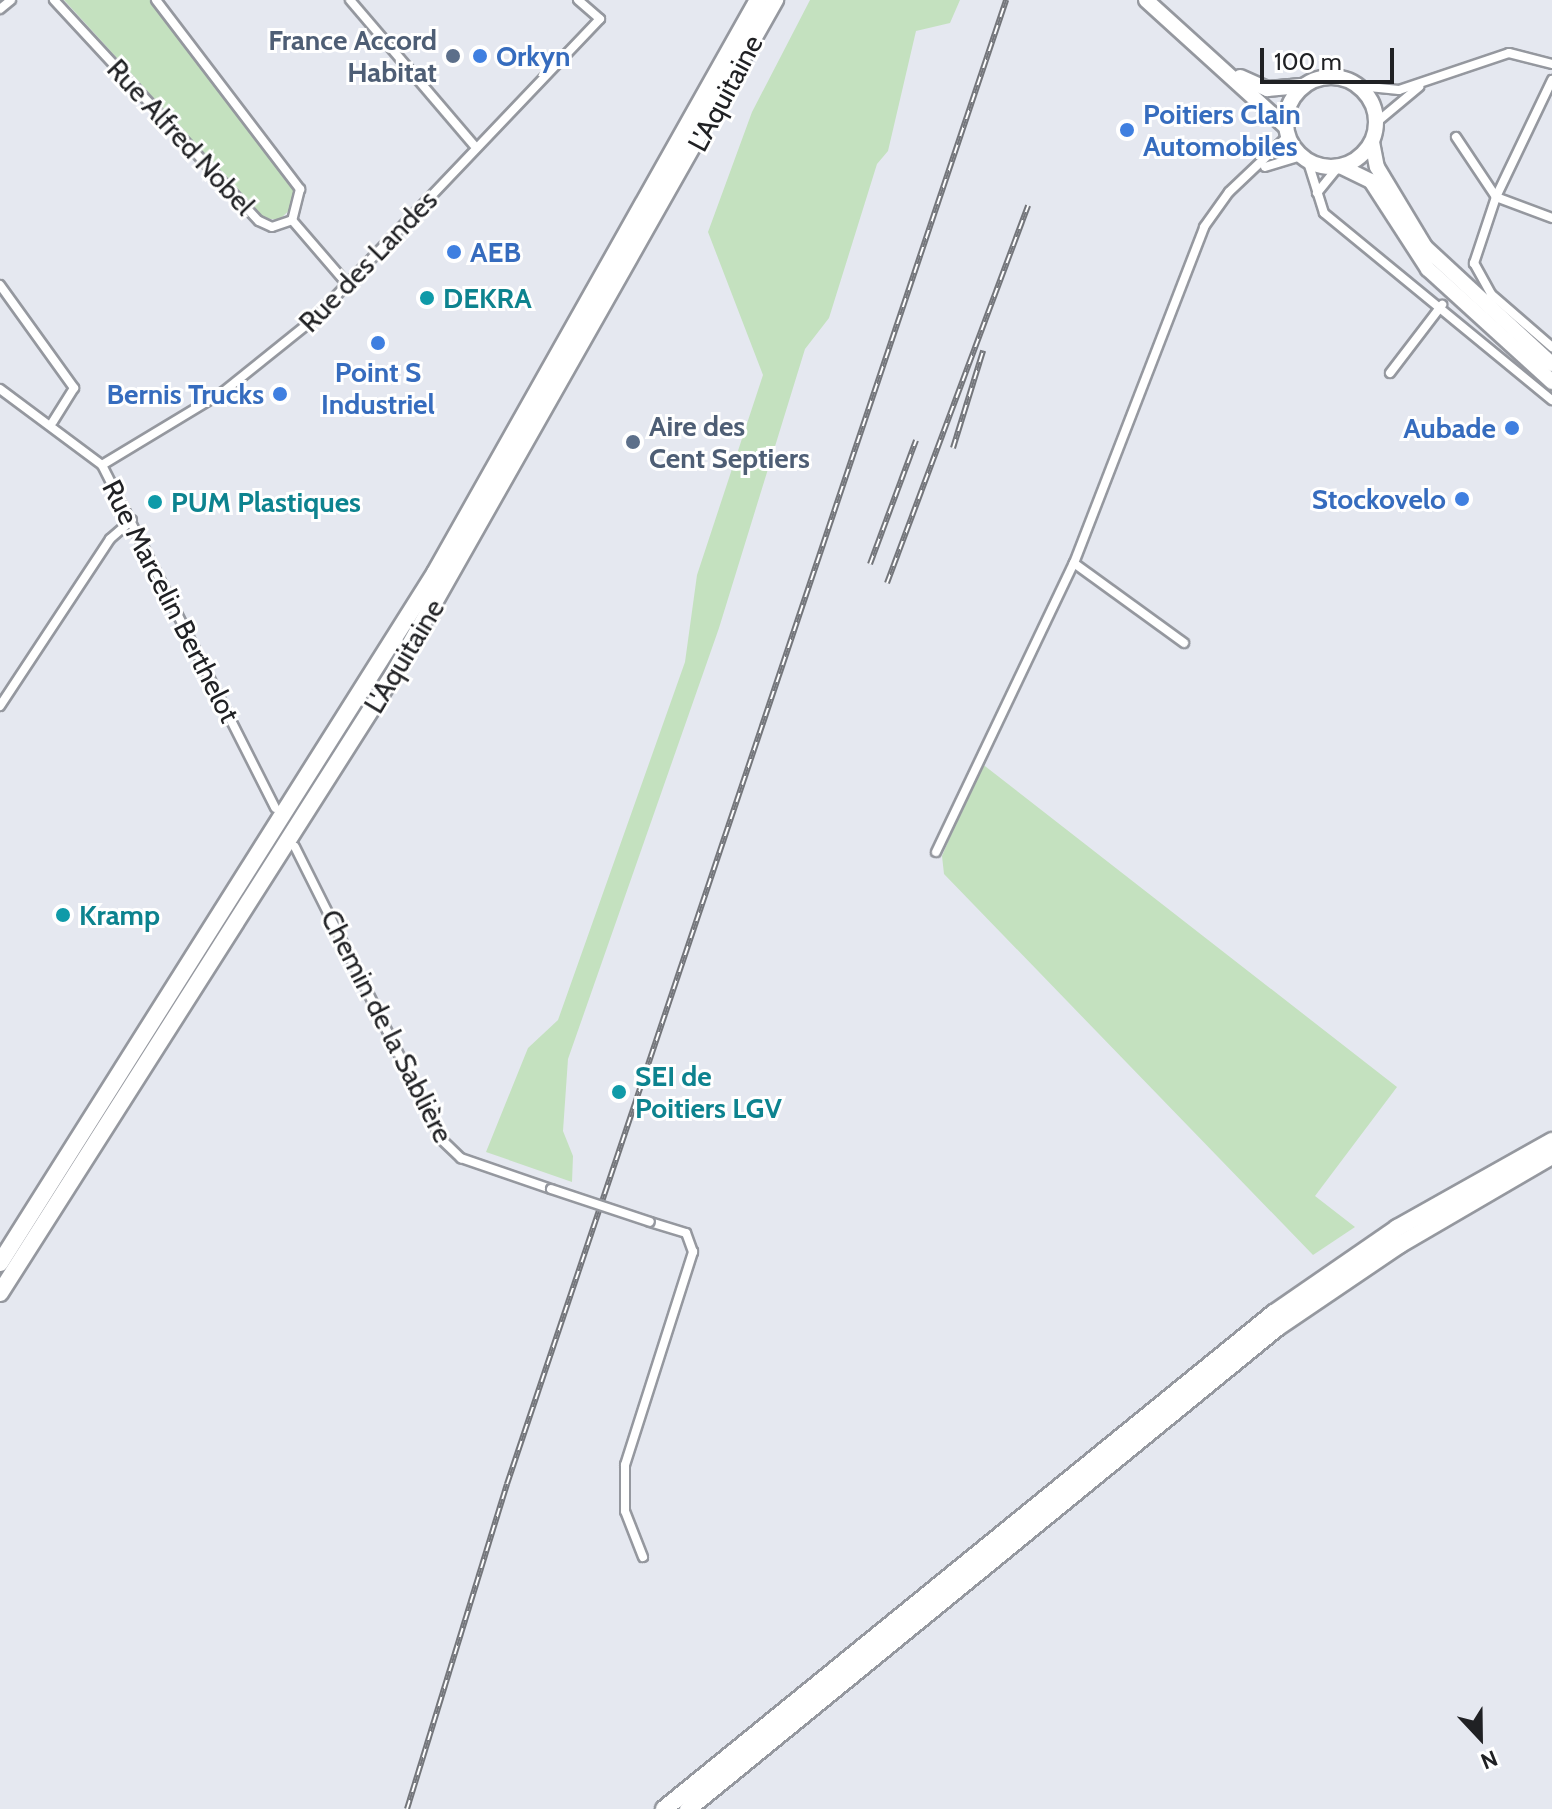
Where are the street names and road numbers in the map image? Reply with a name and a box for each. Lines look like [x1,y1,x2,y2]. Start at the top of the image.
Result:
street label: L'Aquitaine [680,29,770,157]
street label: Rue Alfred Nobel [100,52,262,222]
street label: Rue des Landes [292,183,444,339]
street label: Rue Marcelin Berthelot [95,474,247,728]
street label: L'Aquitaine [357,593,451,719]
street label: Chemin de la Sablière [314,904,460,1148]

